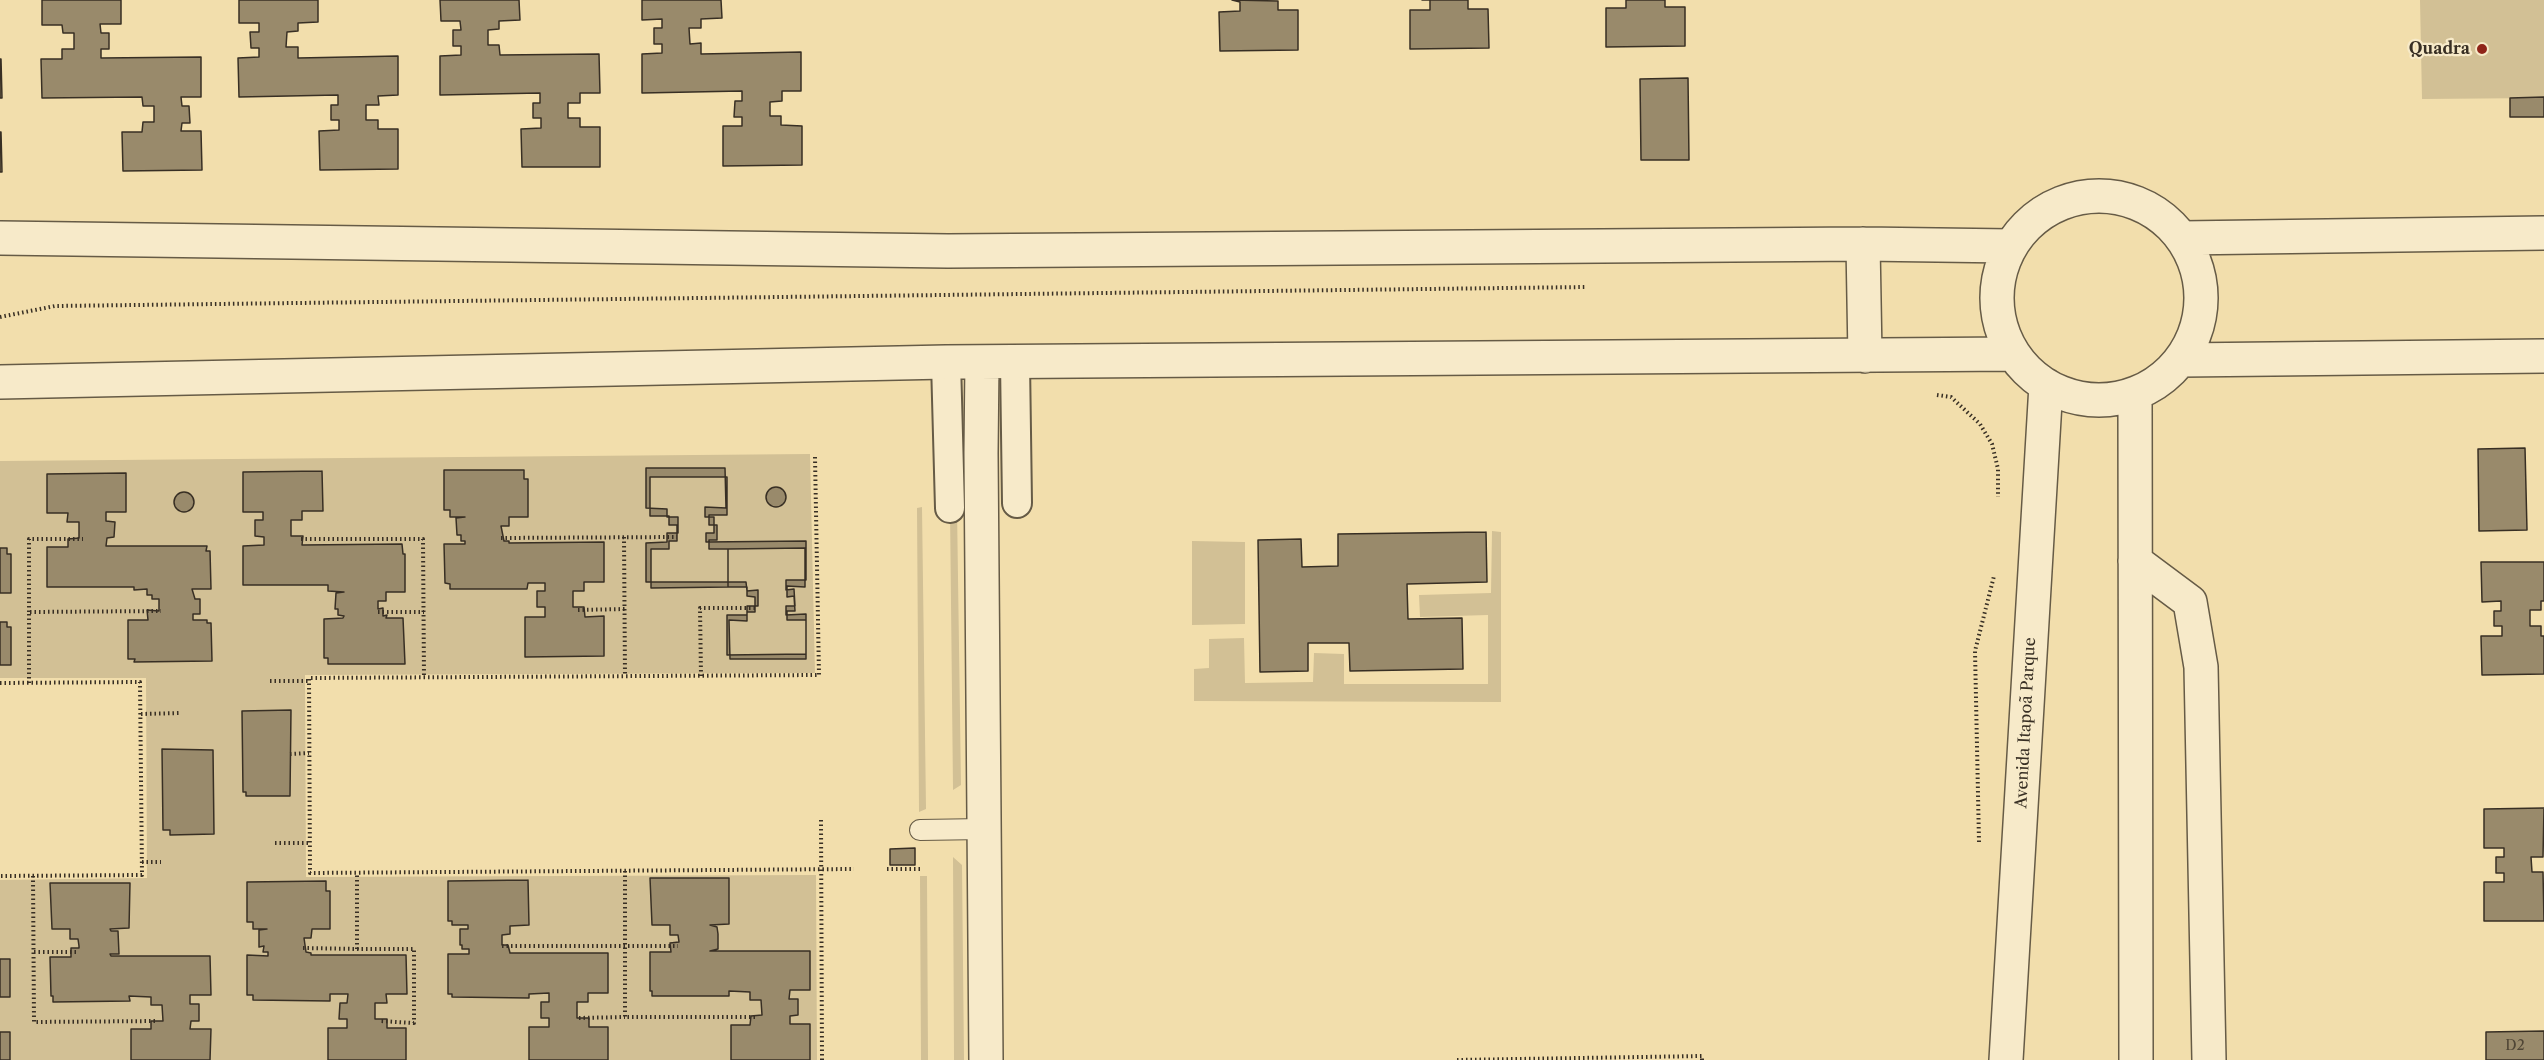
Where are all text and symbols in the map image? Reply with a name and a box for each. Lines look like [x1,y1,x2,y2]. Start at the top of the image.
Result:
place label: Quadra [2409,39,2470,59]
marker: Quadra [2475,42,2489,56]
street label: Avenida Itapoã Parque [2012,637,2040,809]
house number: D2 [2505,1038,2525,1054]

